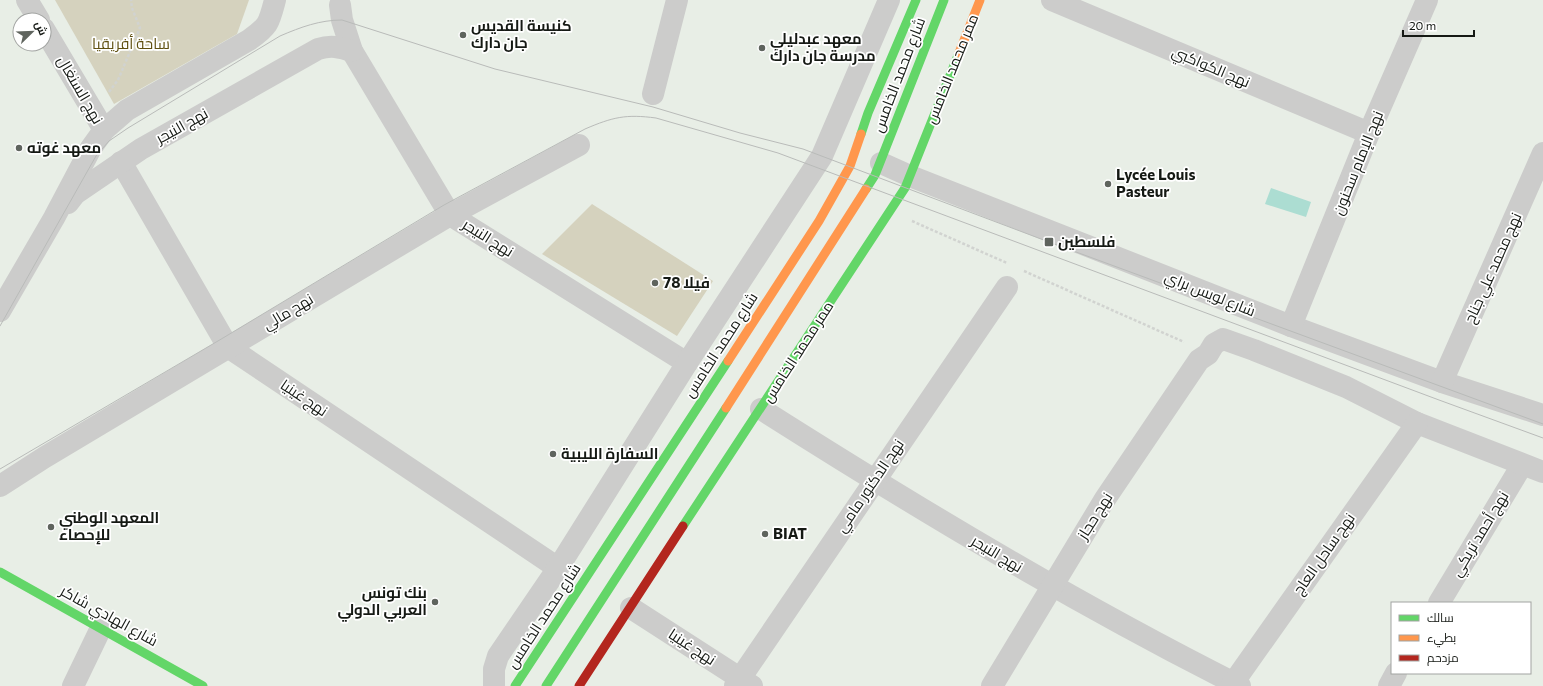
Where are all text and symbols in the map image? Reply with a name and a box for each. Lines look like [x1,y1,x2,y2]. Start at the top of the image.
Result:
street label: ممر محمد الخامس [921,11,983,127]
north arrow [12,12,52,52]
scale bar [1403,12,1474,38]
street label: شارع محمد الخامس [868,15,931,136]
place label: كنيسة القديس جان دارك [471,16,572,52]
text: 20 m [1409,18,1436,32]
text: ش [32,19,50,37]
place label: معهد عبدليلي مدرسة جان دارك [770,29,876,65]
marker: كنيسة القديس جان دارك [458,30,468,40]
park label: ساحة أفريقيا [92,34,170,53]
street label: نهج الكواكبي [1168,42,1253,94]
marker: معهد عبدليلي مدرسة جان دارك [757,43,767,53]
street label: نهج السنغال [52,52,108,128]
street label: نهج النيجر [151,104,212,150]
street label: نهج الإمام سحنون [1328,108,1389,218]
place label: معهد غوته [27,138,101,157]
marker: معهد غوته [14,143,24,153]
place label: Lycée Louis Pasteur [1116,165,1195,200]
marker: Lycée Louis Pasteur [1103,179,1113,189]
street label: نهج محمد علي جناح [1460,209,1528,327]
street label: نهج النيجر [457,214,517,262]
place label: فلسطين [1058,232,1115,251]
marker: فلسطين [1043,236,1055,248]
street label: شارع لويس براي [1161,267,1258,323]
place label: فيلا 78 [663,273,710,291]
marker: فيلا 78 [650,278,660,288]
street label: نهج مالي [259,289,318,337]
street label: شارع محمد الخامس [680,289,763,402]
street label: ممر محمد الخامس [758,298,838,406]
street label: نهج غينيا [276,375,331,422]
street label: نهج الدكتور مامي [831,435,910,538]
place label: السفارة الليبية [561,444,658,463]
marker: السفارة الليبية [548,449,558,459]
street label: نهج أحمد تريكي [1447,488,1515,582]
street label: نهج حجاز [1072,489,1118,545]
place label: المعهد الوطني للإحصاء [59,508,159,545]
street label: نهج ساحل العاج [1288,509,1360,599]
marker: المعهد الوطني للإحصاء [46,522,56,532]
place label: BIAT [773,524,807,542]
marker: BIAT [760,529,770,539]
street label: نهج النيجر [966,530,1026,578]
street label: شارع محمد الخامس [503,560,586,673]
street label: شارع الهادي شاكر [55,580,161,653]
place label: بنك تونس العربي الدولي [337,583,427,622]
marker: بنك تونس العربي الدولي [430,597,440,607]
legend [1391,602,1531,674]
text: سالك [1427,610,1454,624]
street label: نهج غينيا [664,624,720,671]
text: بطيء [1427,630,1456,648]
text: مزدحم [1427,650,1459,666]

